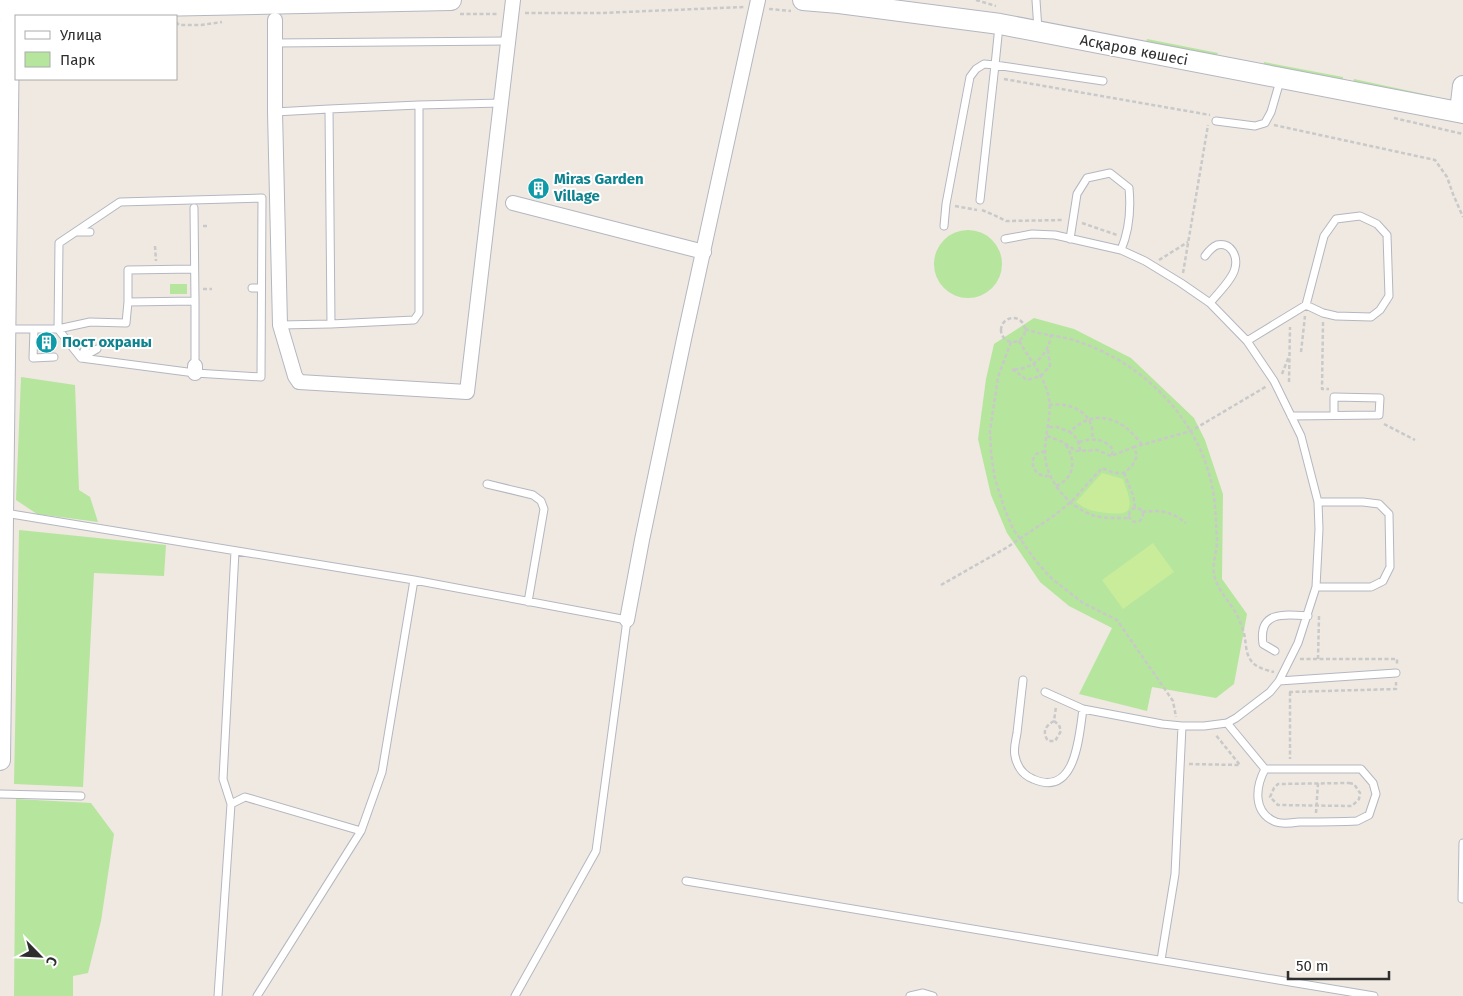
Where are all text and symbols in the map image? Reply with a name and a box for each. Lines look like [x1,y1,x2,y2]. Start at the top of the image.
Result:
legend [15,15,178,80]
text: Улица [60,26,102,44]
street label: Асқаров көшесі [1078,31,1190,69]
text: Парк [60,51,95,69]
place label: Miras Garden Village [553,170,644,205]
building icon: Miras Garden Village [526,176,550,200]
building icon: Пост охраны [34,330,58,354]
place label: Пост охраны [62,333,152,351]
north arrow [15,931,65,981]
scale bar [1288,948,1389,980]
text: С [42,954,61,968]
text: 50 m [1296,957,1329,975]

